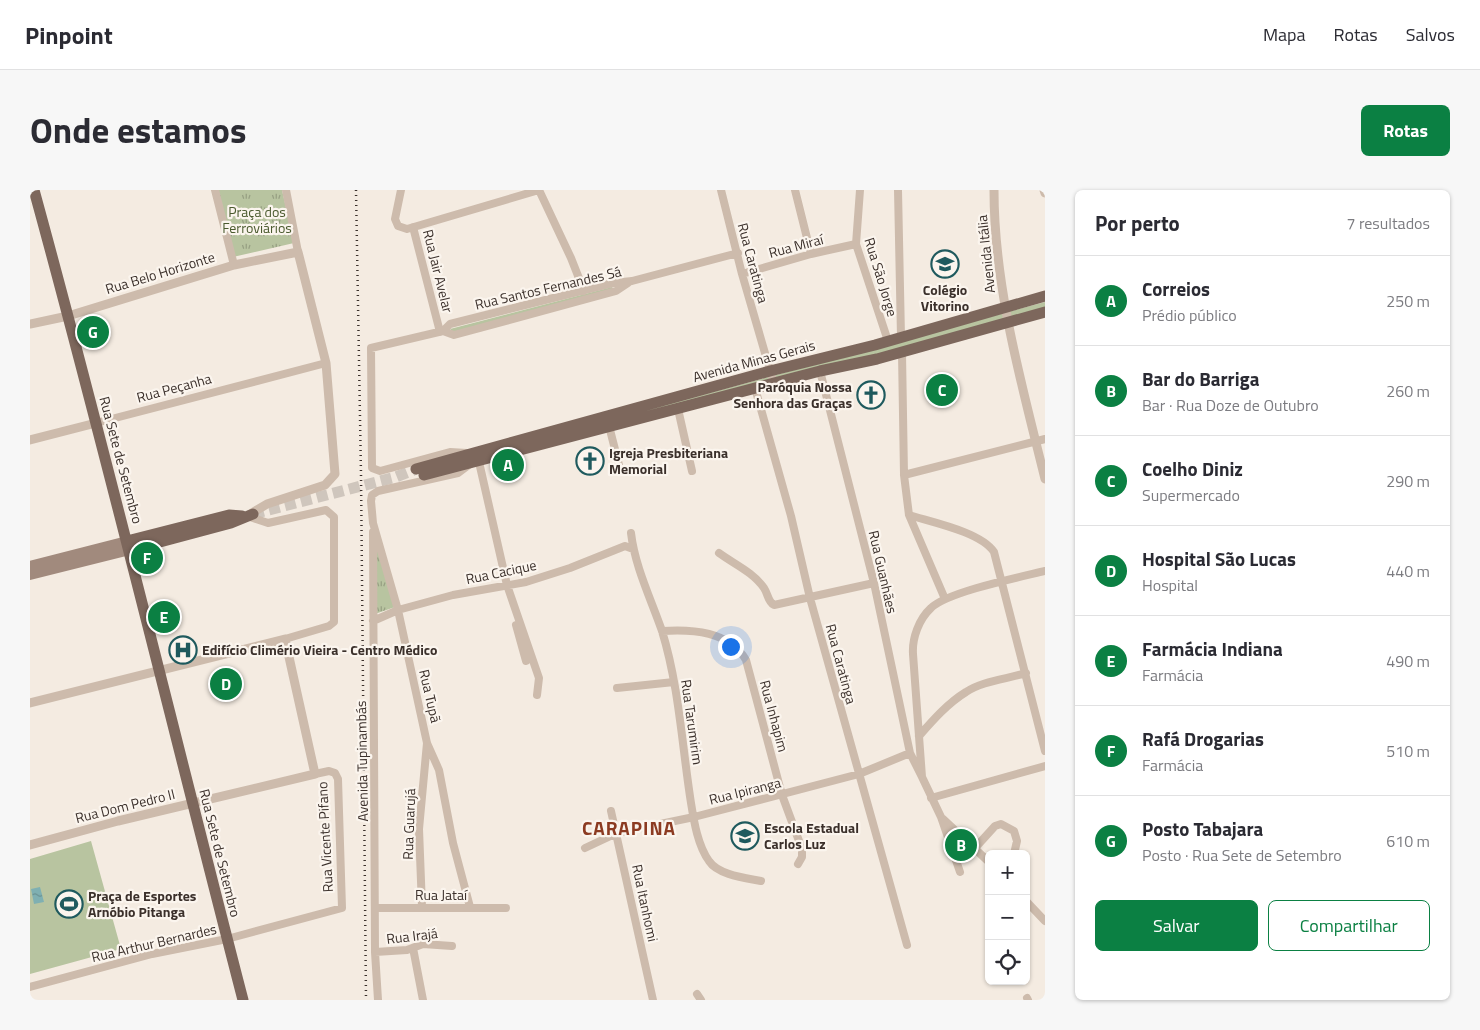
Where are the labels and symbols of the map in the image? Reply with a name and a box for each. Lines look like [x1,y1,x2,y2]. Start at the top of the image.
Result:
park label: Praça dos Ferroviários [222,201,292,238]
street label: Avenida Itália [971,214,1000,294]
street label: Rua Caratinga [733,220,774,305]
street label: Rua Jair Avelar [418,227,459,315]
street label: Rua Miraí [766,228,826,263]
street label: Rua São Jorge [860,235,903,319]
street label: Rua Belo Horizonte [103,246,217,299]
school or university icon: Colégio Vitorino [930,249,960,279]
street label: Rua Santos Fernandes Sá [473,260,623,315]
place label: Colégio Vitorino [921,279,969,316]
pin: G [77,313,109,351]
street label: Avenida Minas Gerais [690,334,817,387]
street label: Rua Peçanha [134,367,214,408]
pin: C [926,371,958,409]
place label: Paróquia Nossa Senhora das Graças [733,376,852,413]
church icon: Paróquia Nossa Senhora das Graças [856,380,886,410]
street label: Rua Sete de Setembro [94,394,149,526]
place label: Igreja Presbiteriana Memorial [609,442,728,479]
pin: A [492,446,524,484]
church icon: Igreja Presbiteriana Memorial [575,446,605,476]
street label: Rua Guanhães [864,528,903,616]
pin: F [131,539,163,577]
street label: Rua Cacique [464,554,538,589]
pin: E [148,598,180,636]
street label: Rua Caratinga [821,621,862,706]
your location [718,634,744,660]
hospital icon: Edifício Climério Vieira - Centro Médico [168,635,198,665]
place label: Edifício Climério Vieira - Centro Médico [202,639,437,660]
pin: D [210,665,242,703]
street label: Rua Tupã [414,667,447,725]
street label: Rua Tarumirim [676,678,709,766]
street label: Rua Inhapim [755,678,794,754]
street label: Avenida Tupinambás [350,700,373,822]
street label: Rua Ipiranga [707,771,783,810]
street label: Rua Vicente Pifano [311,781,338,893]
street label: Rua Dom Pedro II [73,783,177,828]
street label: Rua Sete de Setembro [194,787,247,919]
street label: Rua Guarujá [397,788,420,860]
district label: CARAPINA [582,813,676,842]
place label: Escola Estadual Carlos Luz [764,817,859,854]
school or university icon: Escola Estadual Carlos Luz [730,821,760,851]
pin: B [945,826,977,864]
street label: Rua Itanhomi [627,862,664,944]
street label: Rua Jataí [415,884,468,905]
place label: Praça de Esportes Arnóbio Pitanga [88,885,197,922]
sports icon: Praça de Esportes Arnóbio Pitanga [54,889,84,919]
street label: Rua Arthur Bernardes [89,918,219,967]
street label: Rua Irajá [385,922,439,949]

